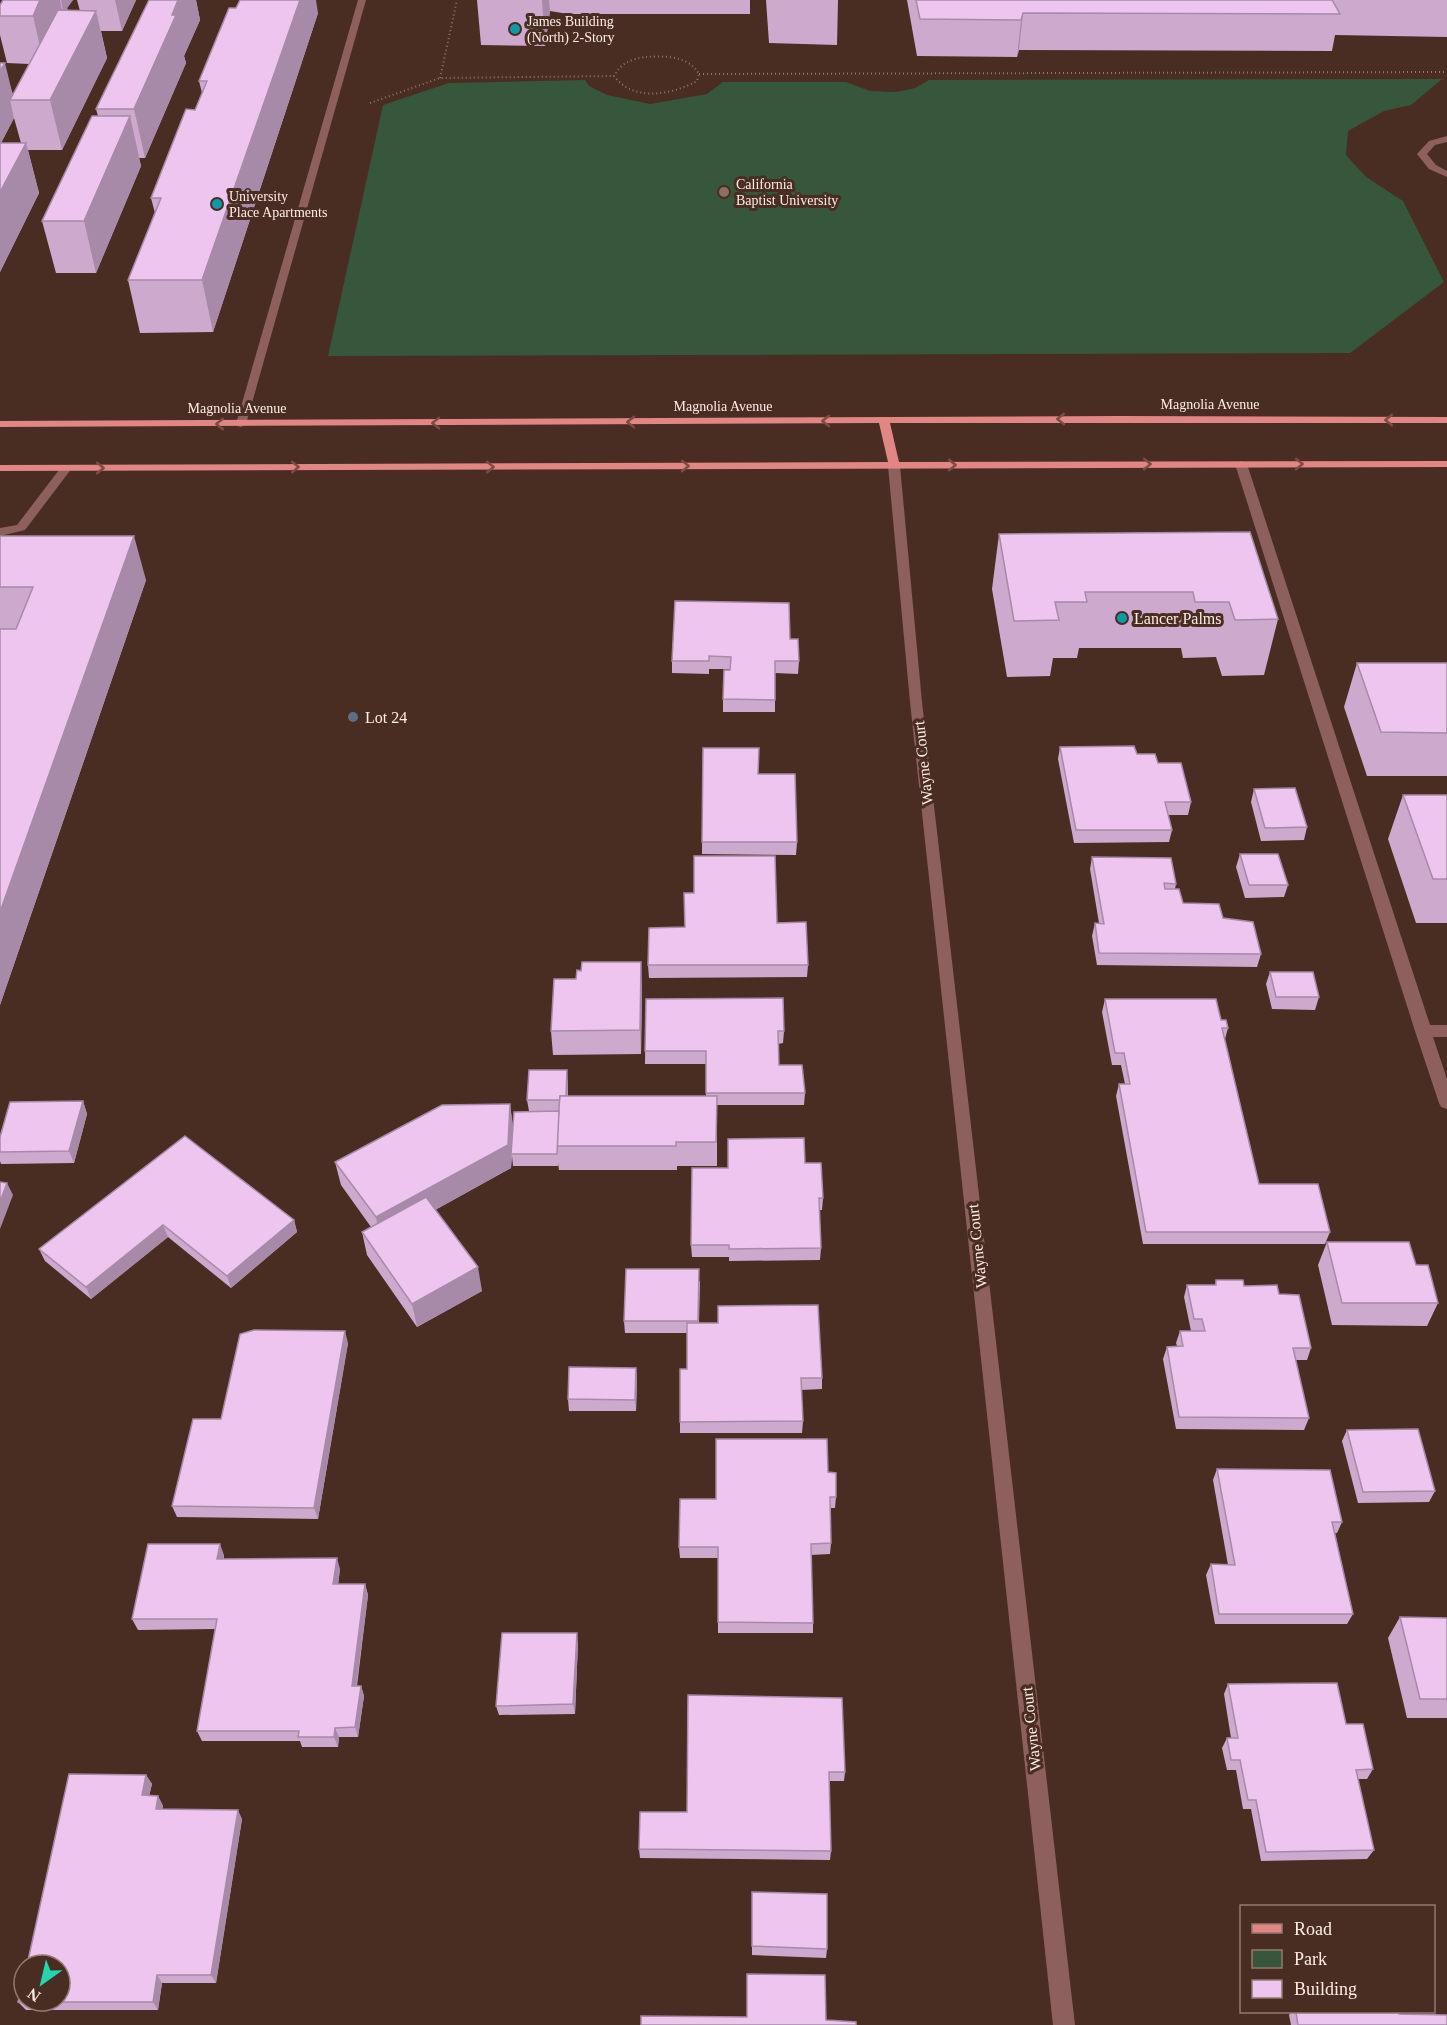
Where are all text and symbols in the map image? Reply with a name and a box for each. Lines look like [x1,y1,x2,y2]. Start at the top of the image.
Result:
place label: James Building (North) 2-Story [527,14,615,46]
marker: James Building (North) 2-Story [508,22,522,36]
place label: California Baptist University [736,177,838,208]
marker: California Baptist University [717,185,731,199]
place label: University Place Apartments [229,189,327,220]
marker: University Place Apartments [210,197,224,211]
street label: Magnolia Avenue [1161,397,1259,412]
street label: Magnolia Avenue [674,399,772,414]
street label: Magnolia Avenue [188,401,286,416]
one-way arrow [1056,413,1065,425]
one-way arrow [1384,413,1393,426]
one-way arrow [821,415,830,427]
one-way arrow [626,416,635,428]
one-way arrow [431,417,440,429]
one-way arrow [215,418,224,430]
one-way arrow [1143,458,1152,471]
one-way arrow [1295,458,1304,470]
one-way arrow [948,459,957,471]
one-way arrow [681,460,690,472]
one-way arrow [291,461,300,473]
one-way arrow [486,461,495,473]
one-way arrow [96,462,105,474]
place label: Lancer Palms [1134,610,1222,627]
marker: Lancer Palms [1115,611,1129,625]
place label: Lot 24 [365,709,407,726]
marker: Lot 24 [346,710,360,724]
street label: Wayne Court [910,719,937,806]
street label: Wayne Court [964,1202,991,1289]
street label: Wayne Court [1018,1685,1045,1772]
legend [1240,1905,1435,2013]
text: Road [1294,1919,1332,1939]
text: Park [1294,1949,1327,1969]
north arrow [12,1953,72,2013]
text: Building [1294,1979,1357,1999]
text: N [24,1984,43,2005]

